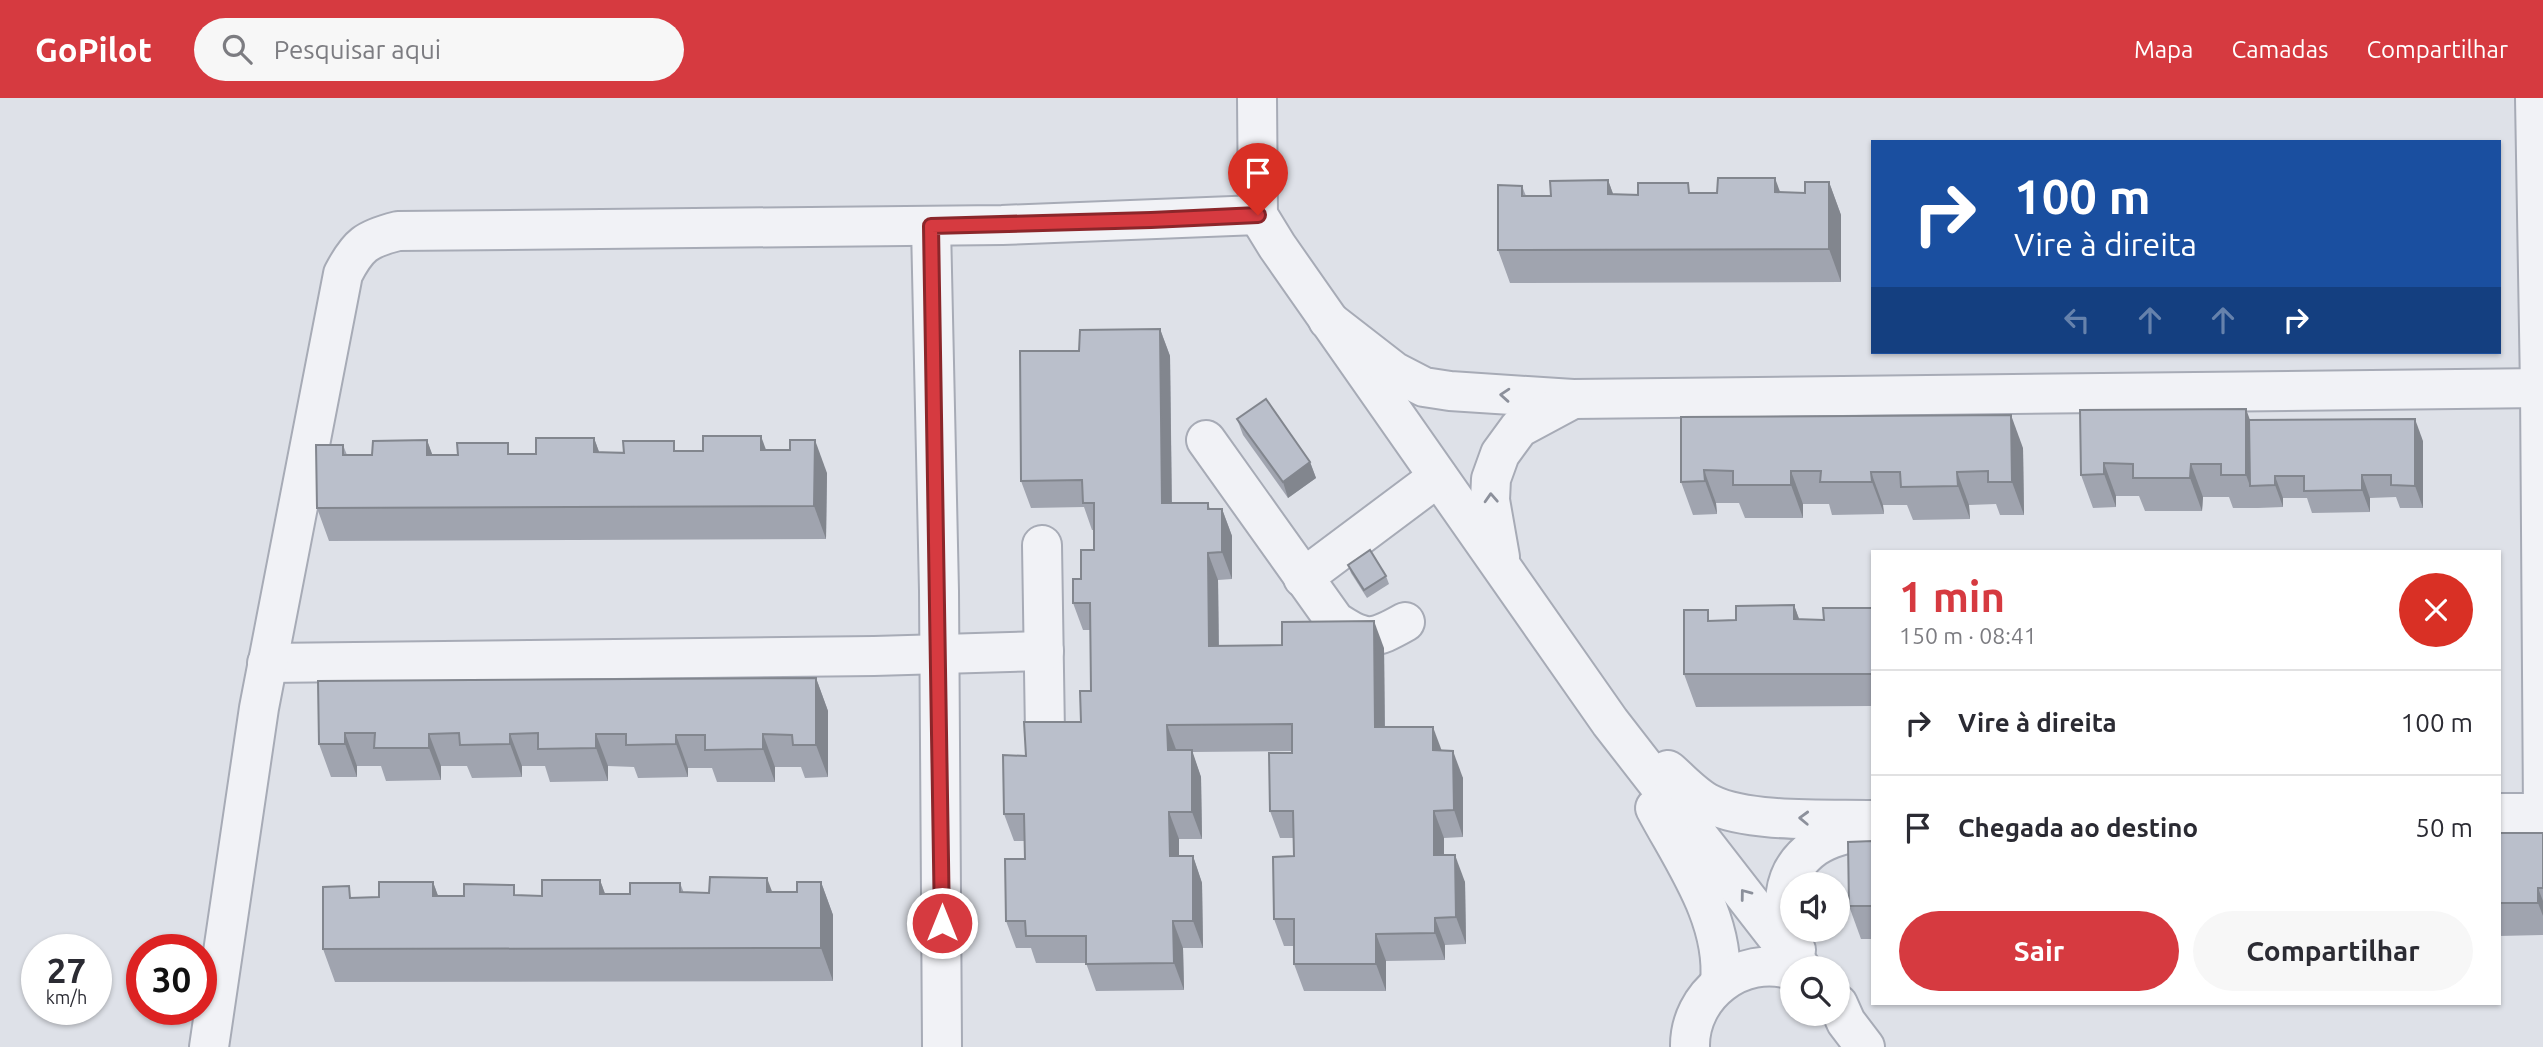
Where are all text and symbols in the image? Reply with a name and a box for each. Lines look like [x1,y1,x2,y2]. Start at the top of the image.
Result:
search box [194,18,684,81]
icon: search [218,30,256,68]
text: GoPilot [35,31,152,68]
text: Pesquisar aqui [274,35,441,64]
text: Mapa [2134,36,2193,63]
text: Camadas [2231,36,2328,63]
text: Compartilhar [2366,36,2508,63]
pin [1228,143,1288,215]
icon: arrive [1239,154,1277,192]
icon: right [1899,168,1990,259]
text: 100 m [2014,168,2151,223]
text: Vire à direita [2014,226,2197,262]
icon: left [2058,301,2096,339]
icon: ahead [2131,301,2169,339]
icon: ahead [2204,301,2242,339]
icon: right [2277,301,2315,339]
one-way arrow [1499,388,1510,403]
one-way arrow [1484,493,1499,504]
text: 1 min [1899,573,2005,620]
button: close [2399,573,2473,647]
text: 150 m · 08:41 [1899,623,2037,648]
icon: right [1899,704,1937,742]
text: Vire à direita [1958,708,2117,737]
text: 100 m [2401,708,2473,737]
icon: arrive [1899,809,1937,847]
one-way arrow [1799,810,1810,825]
text: Chegada ao destino [1958,813,2198,842]
text: 50 m [2415,813,2473,842]
map controls [1780,872,1850,1026]
button: sound [1780,872,1850,942]
position arrow [905,886,979,960]
one-way arrow [1740,889,1753,902]
button: Sair [1899,911,2179,991]
button: Compartilhar [2193,911,2473,991]
speed limit sign: 30 [126,934,217,1025]
text: 27 [47,950,86,990]
button: search [1780,956,1850,1026]
text: km/h [46,987,87,1007]

